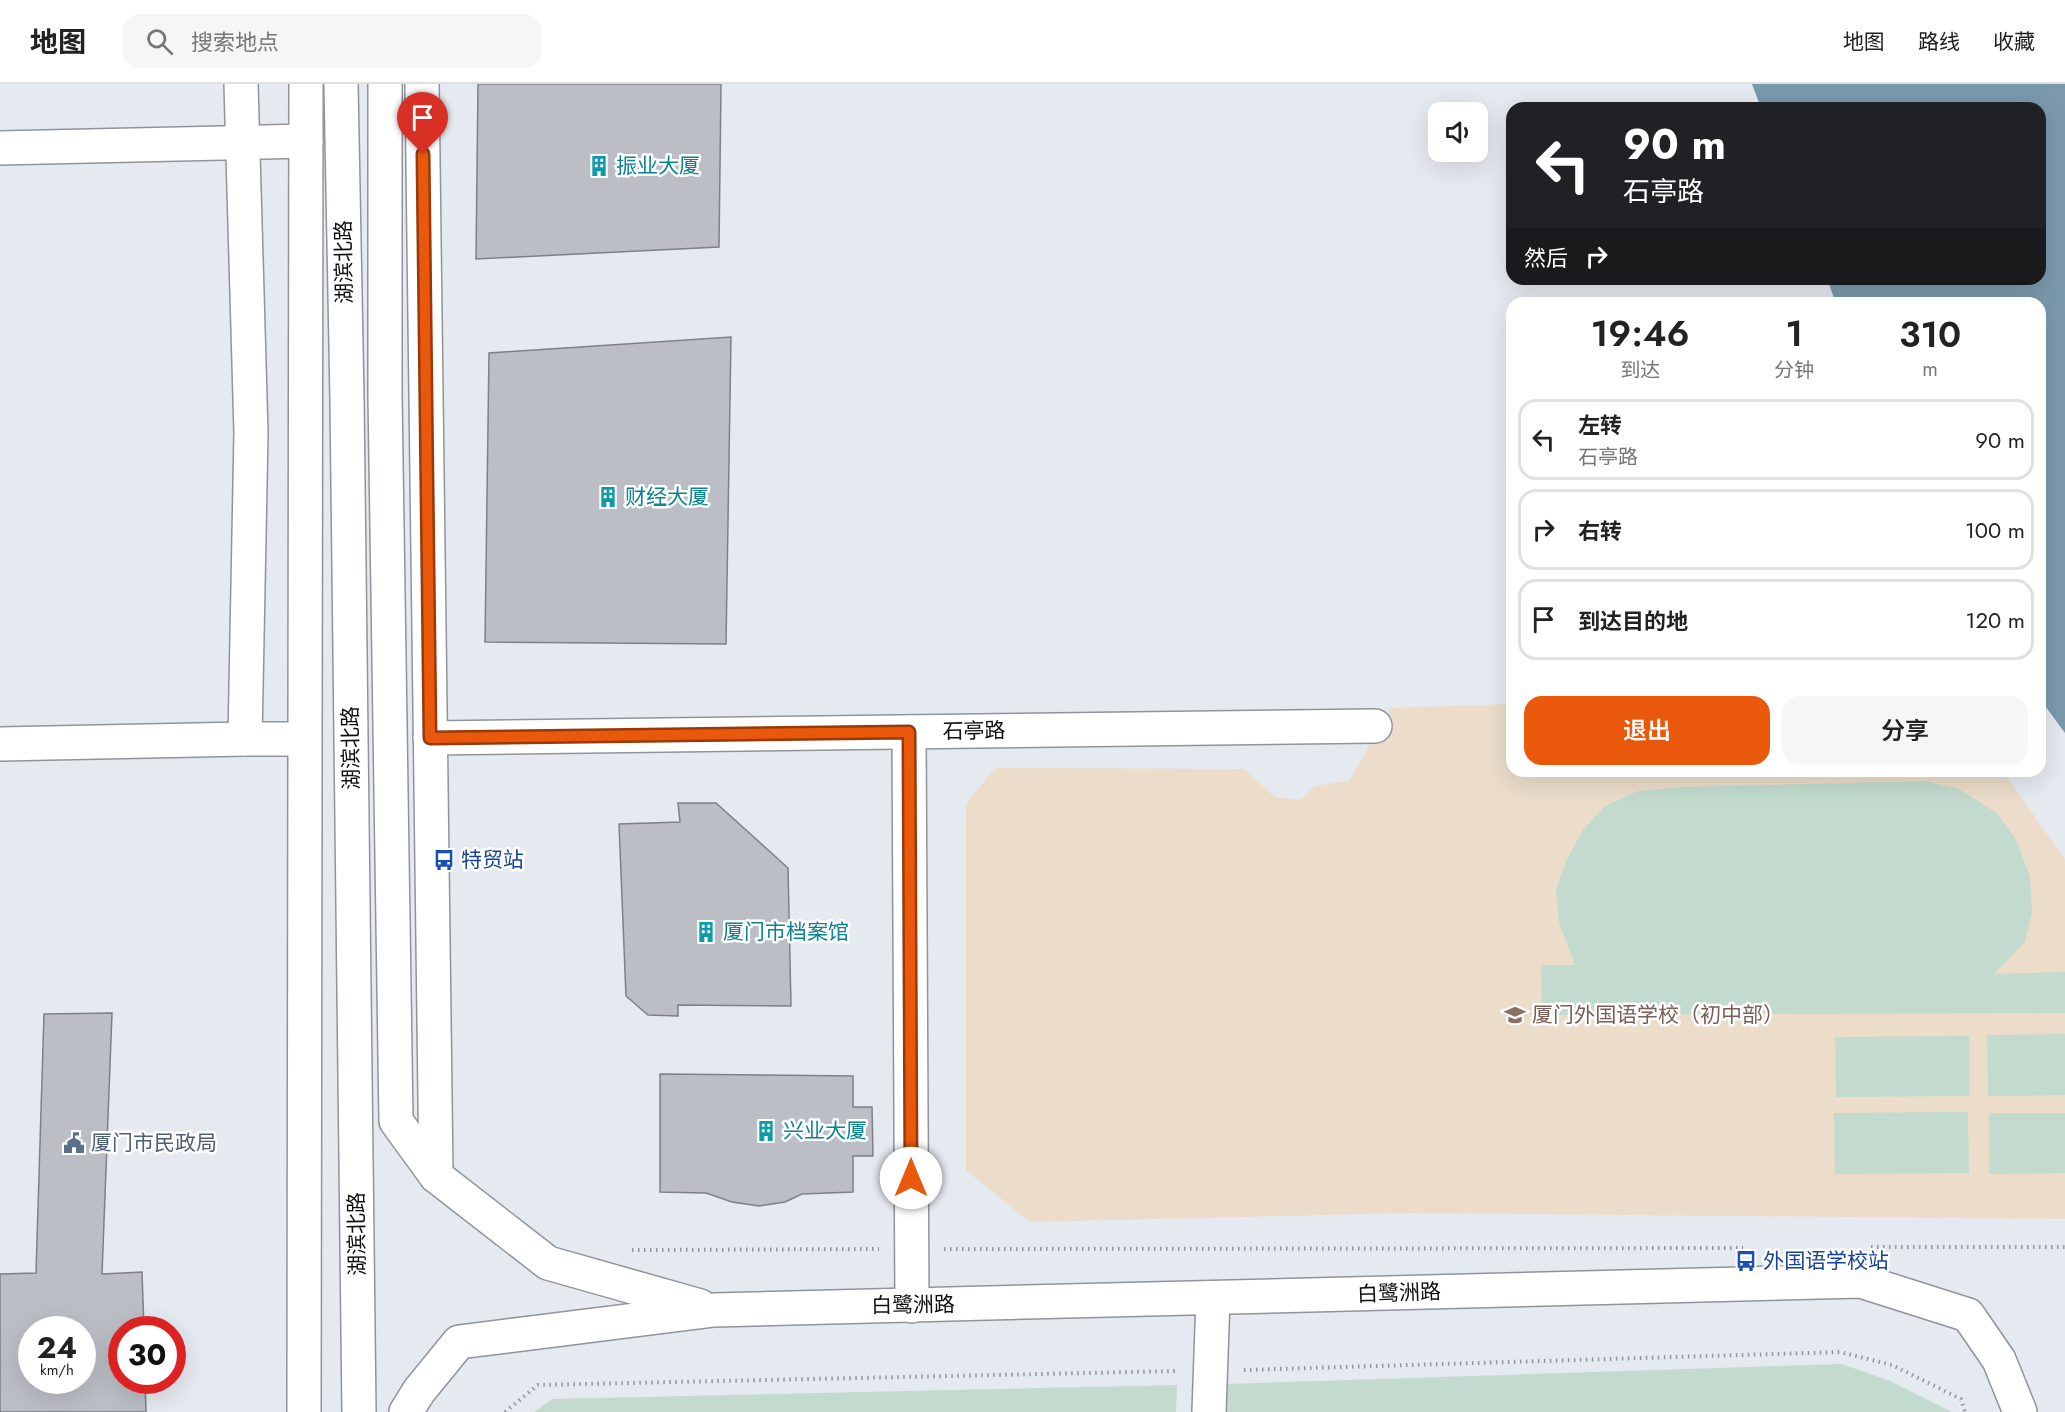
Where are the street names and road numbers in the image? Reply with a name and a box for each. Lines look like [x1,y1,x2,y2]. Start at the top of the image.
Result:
street label: 湖滨北路 [328,220,360,304]
street label: 湖滨北路 [335,706,367,790]
street label: 石亭路 [942,715,1006,747]
street label: 湖滨北路 [341,1192,373,1276]
street label: 白鹭洲路 [1357,1277,1441,1309]
street label: 白鹭洲路 [871,1289,955,1321]

